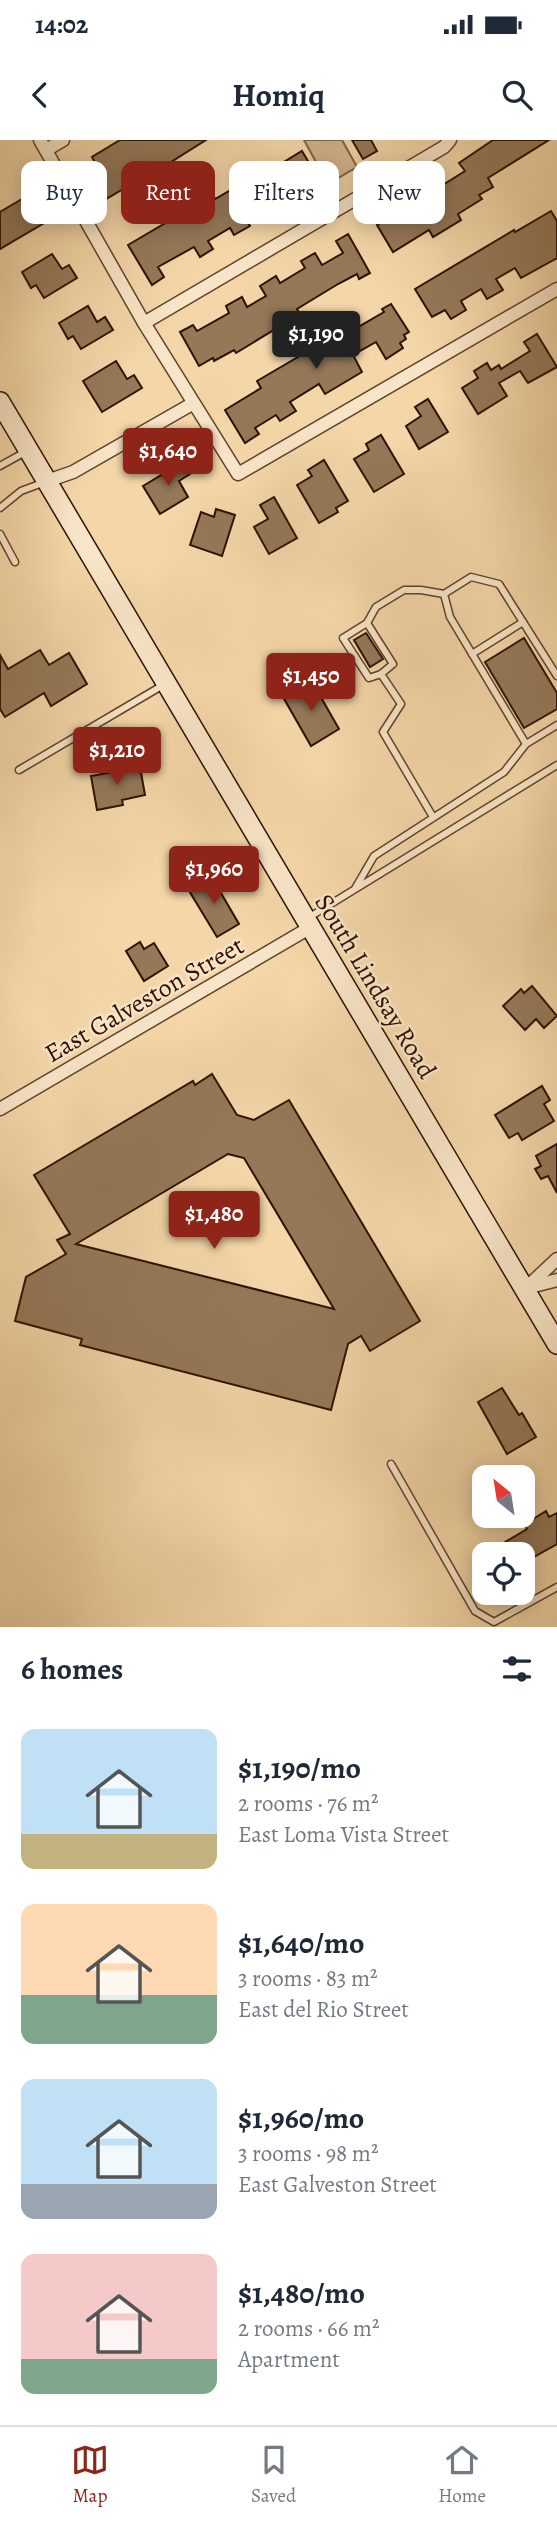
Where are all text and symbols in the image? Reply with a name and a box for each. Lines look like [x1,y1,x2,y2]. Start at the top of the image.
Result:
text: 14:02 [35,7,88,42]
text: Homiq [232,73,325,117]
icon: back [21,76,59,114]
icon: search [498,76,536,114]
chip: Buy [21,161,107,224]
chip: Rent [121,161,215,224]
chip: Filters [229,161,339,224]
chip: New [353,161,445,224]
pin: $1,190 [259,312,373,371]
text: $1,190 [288,318,344,349]
pin: $1,640 [111,428,225,488]
text: $1,640 [139,435,197,466]
pin: $1,450 [254,654,368,713]
text: $1,450 [282,660,340,691]
pin: $1,210 [60,728,174,787]
text: $1,210 [89,734,145,765]
pin: $1,960 [157,846,271,906]
text: $1,960 [185,853,243,884]
street label: South Lindsay Road [307,887,445,1085]
street label: East Galveston Street [38,928,251,1071]
pin: $1,480 [157,1192,271,1251]
text: $1,480 [185,1198,243,1229]
north arrow [472,1465,536,1528]
map controls [472,1465,535,1605]
button: locate [472,1542,535,1605]
text: 6 homes [21,1649,123,1689]
icon: filters [498,1650,536,1688]
text: $1,190/mo [238,1748,361,1788]
icon: home [77,1757,161,1841]
text: 2 rooms · 76 m² [238,1788,379,1819]
text: East Loma Vista Street [238,1819,449,1850]
text: $1,640/mo [238,1923,364,1963]
icon: home [77,1932,161,2016]
text: 3 rooms · 83 m² [238,1963,378,1994]
text: East del Rio Street [238,1994,409,2025]
text: $1,960/mo [238,2098,364,2138]
icon: home [77,2107,161,2191]
text: 3 rooms · 98 m² [238,2138,379,2169]
text: East Galveston Street [238,2169,437,2200]
text: $1,480/mo [238,2273,365,2313]
icon: home [77,2282,161,2366]
text: 2 rooms · 66 m² [238,2313,380,2344]
text: Apartment [238,2344,340,2375]
tab: Map [71,2441,109,2509]
tab: Saved [251,2441,296,2509]
tab: Home [438,2441,486,2509]

